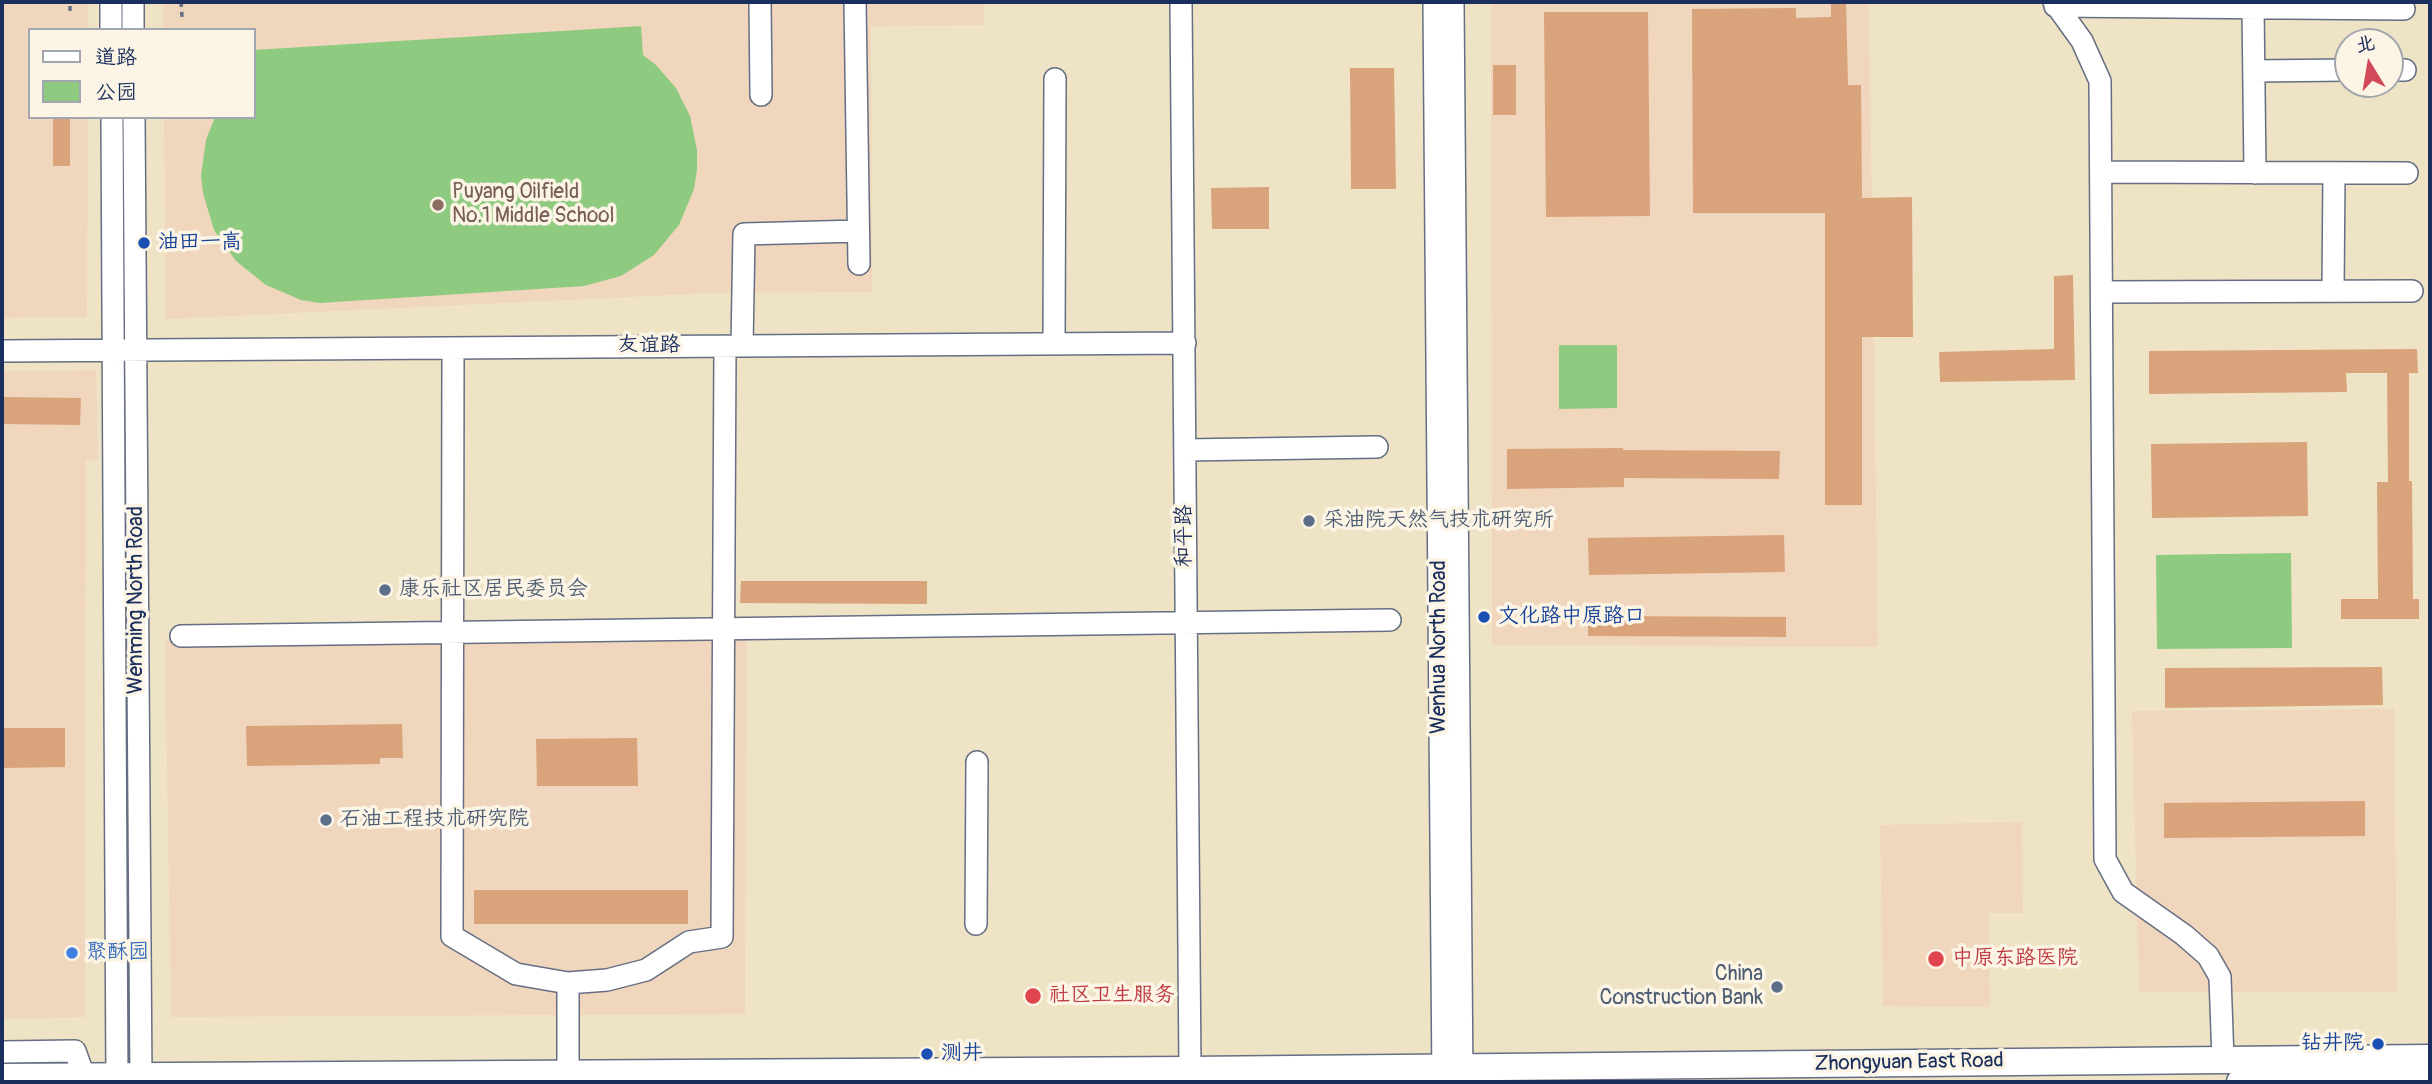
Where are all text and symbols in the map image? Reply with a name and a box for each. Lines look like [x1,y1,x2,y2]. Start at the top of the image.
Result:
legend [28,28,256,119]
north arrow [2334,28,2404,98]
text: 北 [2354,31,2377,58]
text: 道路 [95,44,137,71]
text: 公园 [95,79,137,106]
place label: Puyang Oilfield No.1 Middle School [452,180,614,230]
marker: Puyang Oilfield No.1 Middle School [430,197,446,213]
place label: 油田一高 [158,230,242,256]
marker: 油田一高 [136,235,152,251]
street label: 友谊路 [618,333,680,359]
street label: 和平路 [1172,505,1198,567]
street label: Wenming North Road [124,506,150,694]
place label: 采油院天然气技术研究所 [1323,508,1554,534]
marker: 采油院天然气技术研究所 [1301,513,1317,529]
street label: Wenhua North Road [1427,560,1453,734]
place label: 康乐社区居民委员会 [399,577,588,603]
marker: 康乐社区居民委员会 [377,582,393,598]
place label: 文化路中原路口 [1498,604,1645,630]
marker: 文化路中原路口 [1476,609,1492,625]
place label: 石油工程技术研究院 [340,807,529,833]
marker: 石油工程技术研究院 [318,812,334,828]
place label: 聚酥园 [86,940,149,966]
marker: 聚酥园 [64,945,80,961]
place label: 中原东路医院 [1952,946,2078,972]
marker: 中原东路医院 [1926,949,1946,969]
place label: China Construction Bank [1600,962,1763,1012]
marker: China Construction Bank [1769,979,1785,995]
place label: 社区卫生服务 [1049,983,1175,1009]
marker: 社区卫生服务 [1023,986,1043,1006]
place label: 钻井院 [2301,1031,2364,1057]
marker: 钻井院 [2370,1036,2386,1052]
place label: 测井 [941,1041,983,1067]
marker: 测井 [919,1046,935,1062]
street label: Zhongyuan East Road [1814,1049,2004,1077]

